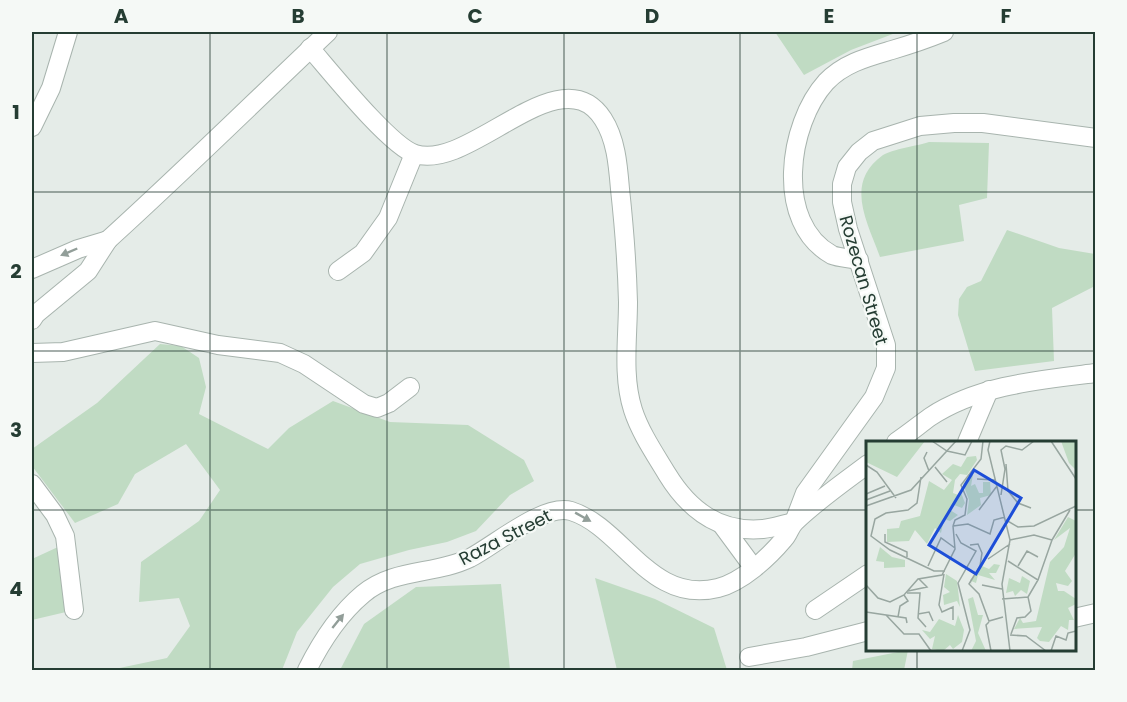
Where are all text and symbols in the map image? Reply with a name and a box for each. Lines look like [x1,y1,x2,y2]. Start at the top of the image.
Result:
text: A [114,2,129,30]
text: B [291,2,305,30]
text: C [467,2,483,30]
text: D [645,2,659,30]
text: E [824,2,834,30]
text: F [1001,2,1012,30]
text: 1 [12,98,20,126]
street label: Rozecan Street [834,212,894,348]
one-way arrow [61,248,78,257]
text: 2 [10,257,22,285]
text: 3 [10,416,22,444]
inset map [866,441,1076,651]
street label: Raza Street [454,503,556,571]
one-way arrow [575,512,592,522]
text: 4 [9,575,23,603]
one-way arrow [331,613,344,629]

